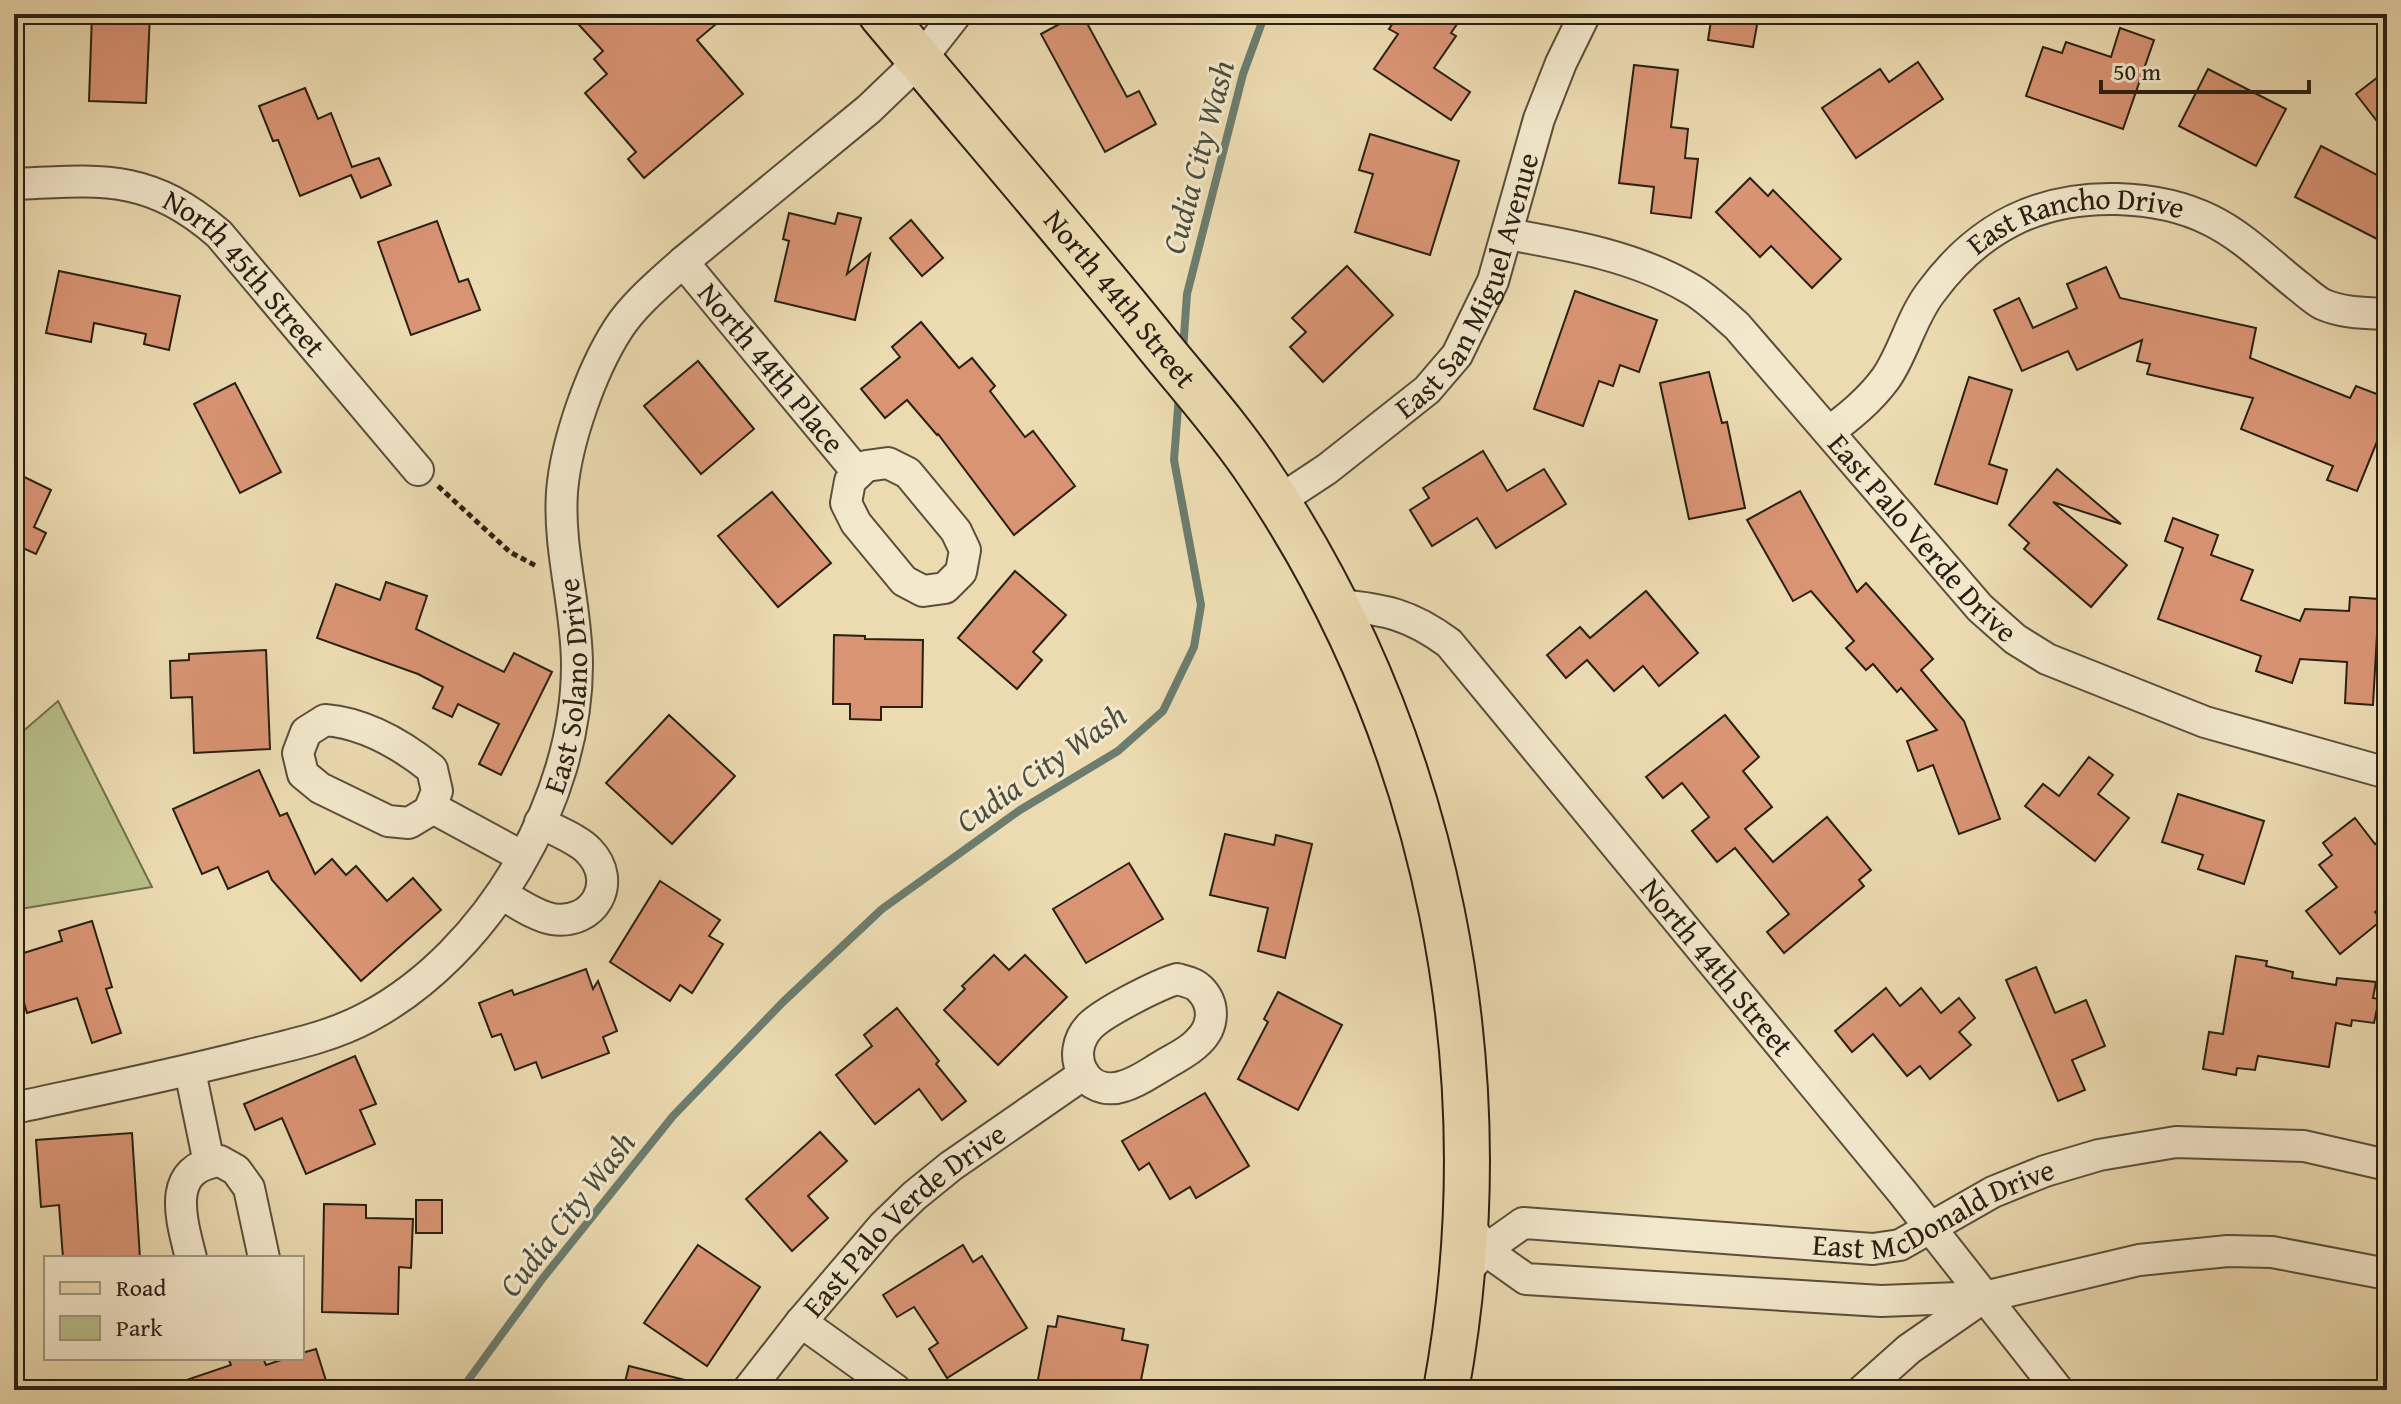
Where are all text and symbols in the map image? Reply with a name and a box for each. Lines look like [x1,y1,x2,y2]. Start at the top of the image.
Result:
scale bar [2101,44,2309,94]
text: 50 m [2113,54,2161,89]
water label: Cudia City Wash [1149,55,1246,259]
street label: East San Miguel Avenue [1385,147,1549,429]
street label: East Rancho Drive [1956,176,2190,265]
street label: North 45th Street [156,177,337,367]
street label: North 44th Street [1034,199,1208,398]
street label: North 44th Place [688,273,856,463]
street label: East Palo Verde Drive [1818,423,2028,652]
street label: East Solano Drive [531,576,598,799]
water label: Cudia City Wash [946,691,1135,844]
street label: North 44th Street [1630,868,1805,1066]
street label: East Palo Verde Drive [791,1112,1014,1326]
water label: Cudia City Wash [487,1121,646,1306]
street label: East McDonald Drive [1811,1147,2059,1270]
legend [44,1256,304,1360]
text: Road [116,1270,166,1305]
text: Park [116,1310,163,1345]

